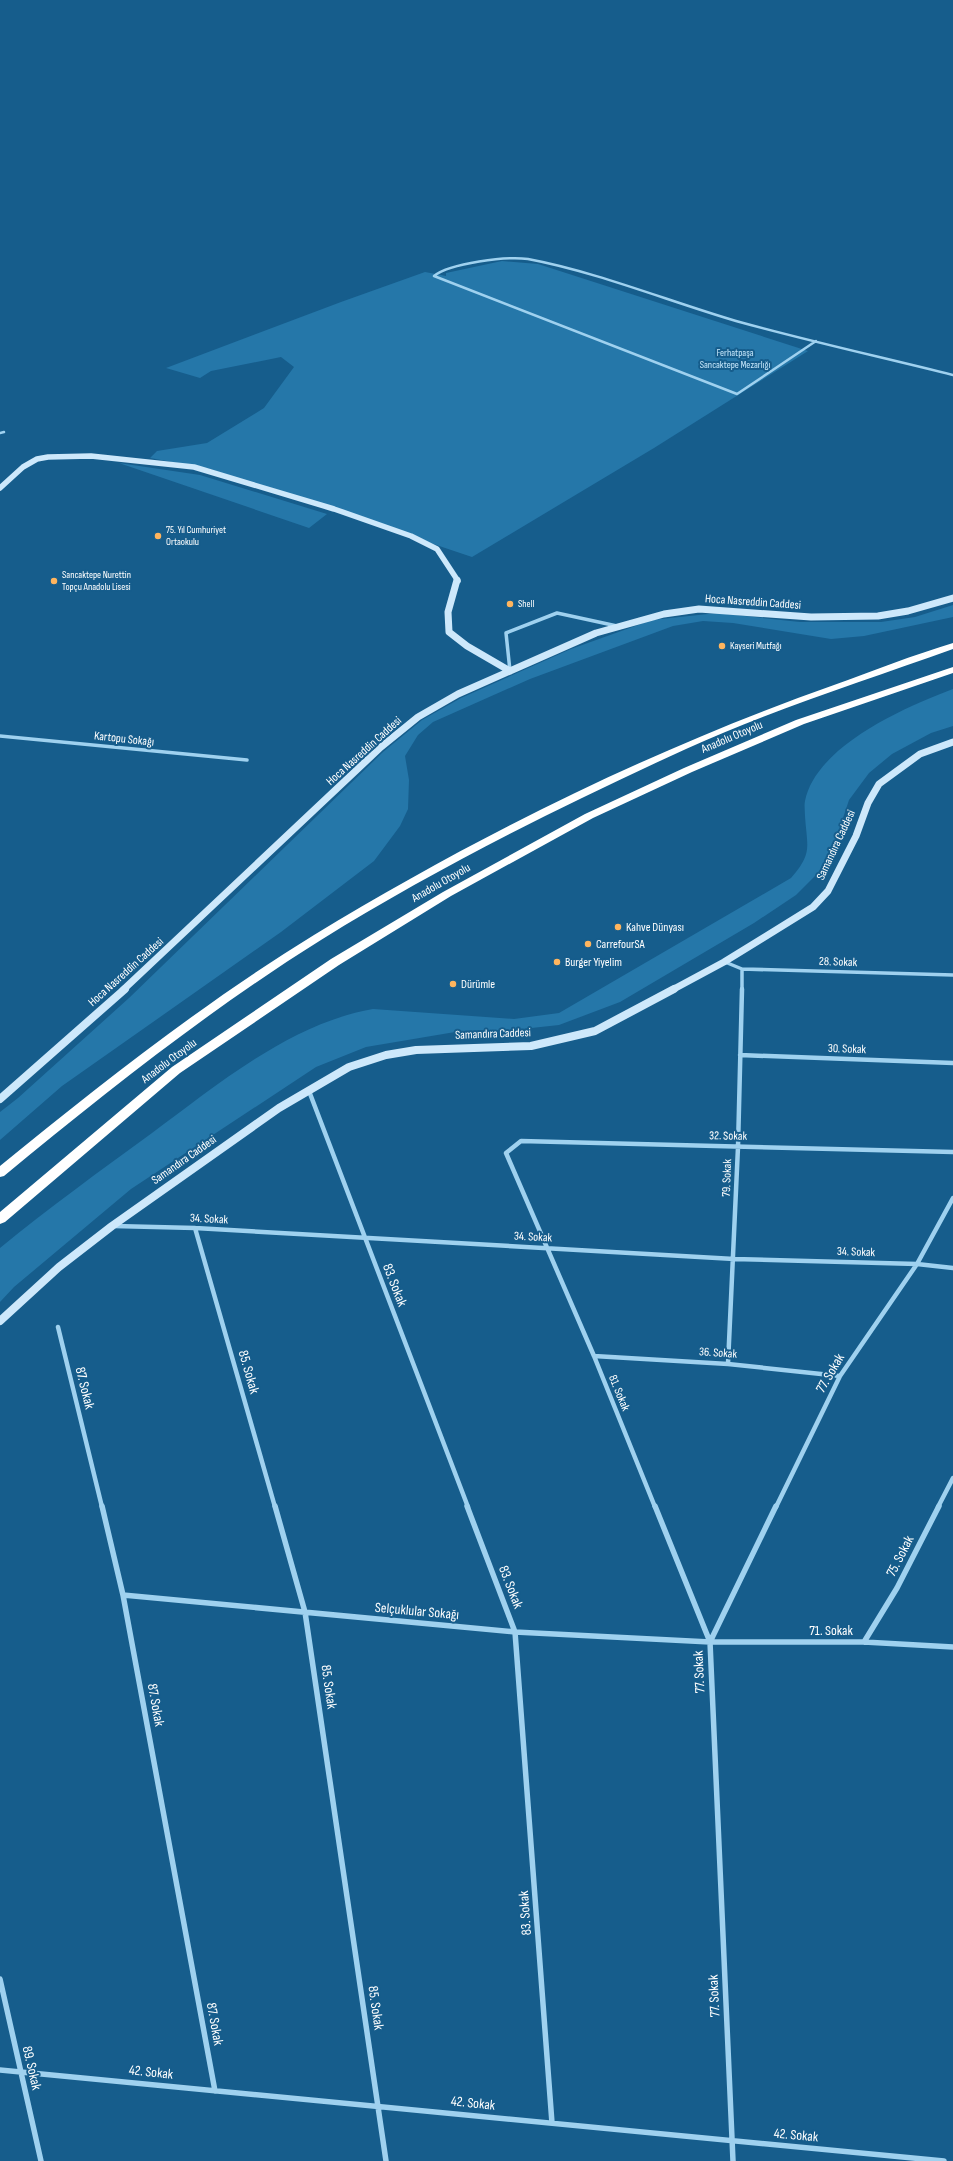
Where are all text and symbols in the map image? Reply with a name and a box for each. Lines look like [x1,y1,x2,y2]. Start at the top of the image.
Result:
park label: Ferhatpaşa Sancaktepe Mezarlığı [700,347,770,371]
place label: 75. Yıl Cumhuriyet Ortaokulu [166,524,226,548]
marker: 75. Yıl Cumhuriyet Ortaokulu [153,531,163,541]
place label: Sancaktepe Nurettin Topçu Anadolu Lisesi [62,569,131,593]
marker: Sancaktepe Nurettin Topçu Anadolu Lisesi [49,576,59,586]
street label: Hoca Nasreddin Caddesi [704,591,802,613]
place label: Shell [518,598,534,610]
marker: Shell [505,599,515,609]
place label: Kayseri Mutfağı [730,640,782,652]
marker: Kayseri Mutfağı [717,641,727,651]
street label: Hoca Nasreddin Caddesi [323,713,405,789]
street label: Anadolu Otoyolu [698,717,765,757]
street label: Kartopu Sokağı [93,728,155,750]
street label: Samandıra Caddesi [813,807,859,883]
street label: Anadolu Otoyolu [408,860,473,906]
place label: Kahve Dünyası [626,920,684,935]
marker: Kahve Dünyası [613,922,623,932]
street label: Hoca Nasreddin Caddesi [85,934,167,1010]
place label: CarrefourSA [596,937,646,952]
marker: CarrefourSA [583,939,593,949]
street label: 28. Sokak [819,954,858,970]
place label: Burger Yiyelim [565,955,622,970]
marker: Burger Yiyelim [552,957,562,967]
place label: Dürümle [461,977,495,992]
marker: Dürümle [448,979,458,989]
street label: Samandıra Caddesi [455,1025,531,1043]
street label: Anadolu Otoyolu [138,1035,200,1087]
street label: 30. Sokak [828,1041,867,1057]
street label: 32. Sokak [709,1128,748,1144]
street label: Samandıra Caddesi [149,1132,219,1188]
street label: 79. Sokak [719,1158,735,1197]
street label: 34. Sokak [190,1211,229,1228]
street label: 34. Sokak [514,1229,553,1246]
street label: 34. Sokak [837,1244,876,1260]
street label: 83. Sokak [379,1261,411,1310]
street label: 36. Sokak [698,1344,738,1362]
street label: 85. Sokak [235,1348,263,1396]
street label: 77. Sokak [812,1350,848,1396]
street label: 87. Sokak [72,1365,99,1412]
street label: 81. Sokak [605,1373,633,1414]
street label: 75. Sokak [882,1532,918,1579]
street label: 83. Sokak [495,1563,527,1612]
street label: Selçuklular Sokağı [374,1599,460,1623]
street label: 71. Sokak [809,1622,854,1639]
street label: 77. Sokak [689,1650,709,1694]
street label: 85. Sokak [317,1664,341,1711]
street label: 87. Sokak [144,1682,168,1728]
street label: 83. Sokak [515,1889,535,1936]
street label: 77. Sokak [704,1974,724,2018]
street label: 85. Sokak [364,1985,388,2032]
street label: 87. Sokak [203,2001,227,2047]
street label: 89. Sokak [19,2044,45,2092]
street label: 42. Sokak [128,2061,175,2083]
street label: 42. Sokak [450,2092,497,2114]
street label: 42. Sokak [773,2125,820,2145]

